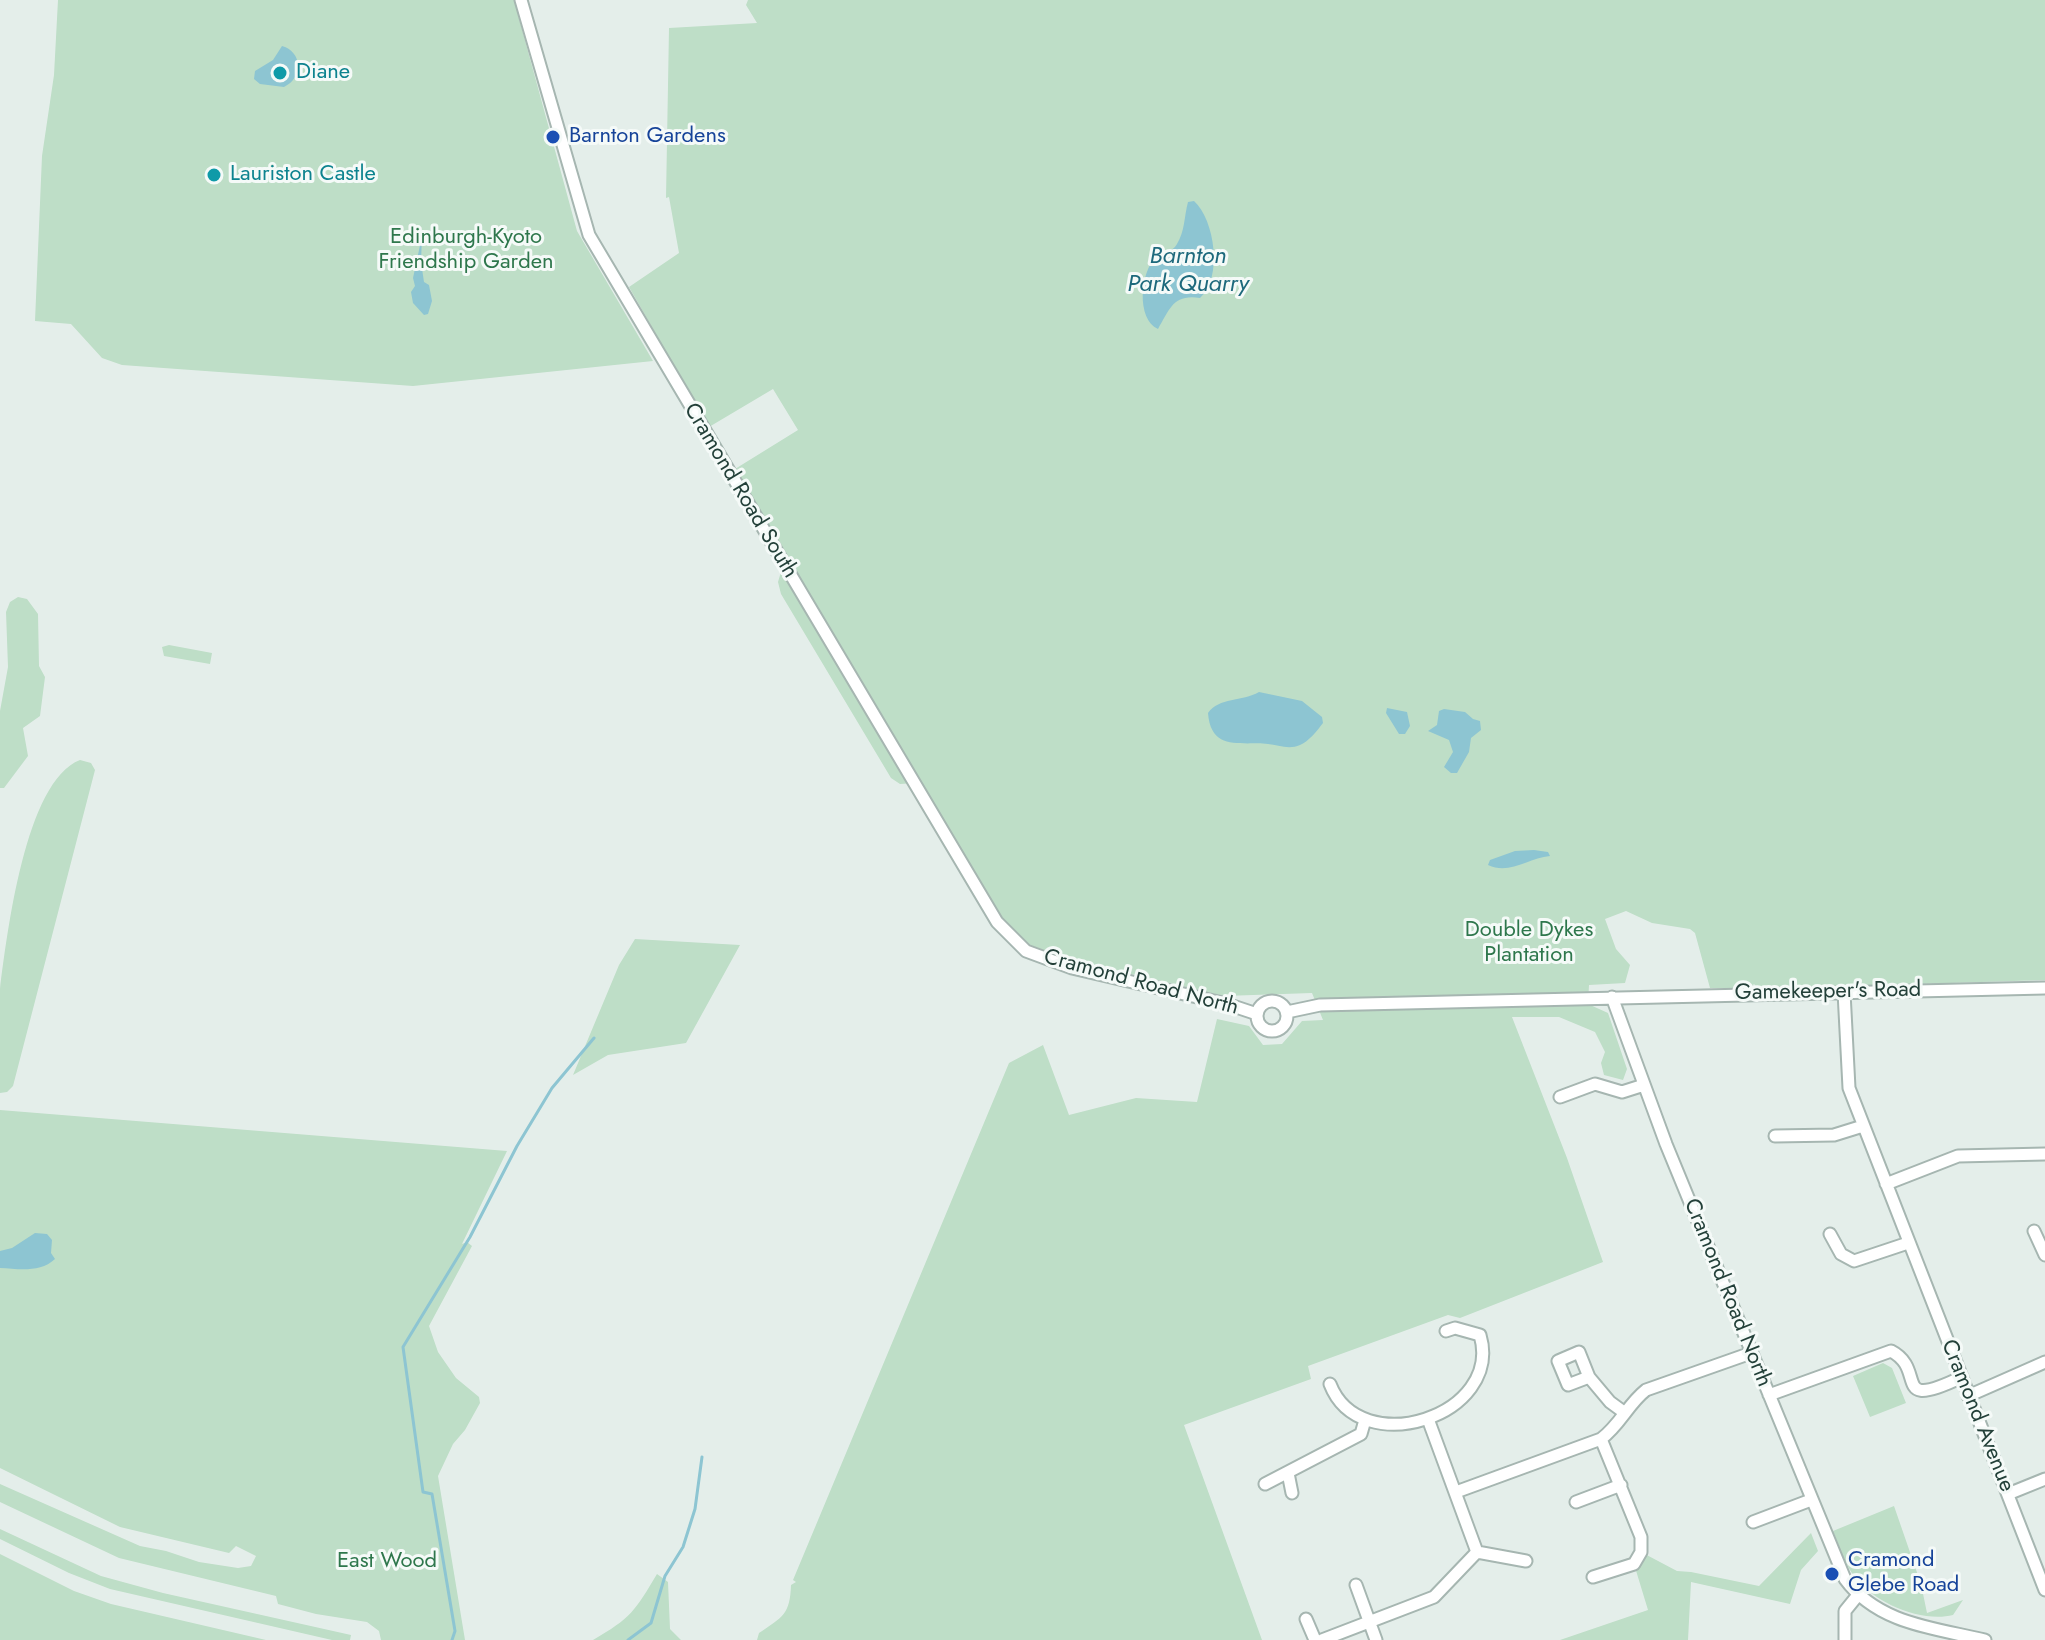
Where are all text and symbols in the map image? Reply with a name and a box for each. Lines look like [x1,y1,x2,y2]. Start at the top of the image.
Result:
place label: Diane [296,60,350,86]
marker: Diane [271,64,289,82]
place label: Barnton Gardens [569,124,726,150]
marker: Barnton Gardens [544,128,562,146]
place label: Lauriston Castle [230,162,376,188]
marker: Lauriston Castle [205,166,223,184]
park label: Edinburgh-Kyoto Friendship Garden [378,225,554,276]
water label: Barnton Park Quarry [1127,243,1249,299]
street label: Cramond Road South [677,399,803,583]
park label: Double Dykes Plantation [1465,918,1593,970]
street label: Cramond Road North [1041,944,1241,1022]
street label: Gamekeeper's Road [1735,977,1921,1007]
street label: Cramond Road North [1677,1195,1777,1391]
street label: Cramond Avenue [1934,1336,2020,1496]
place label: Cramond Glebe Road [1848,1548,1959,1600]
park label: East Wood [337,1549,437,1575]
marker: Cramond Glebe Road [1823,1565,1841,1583]

